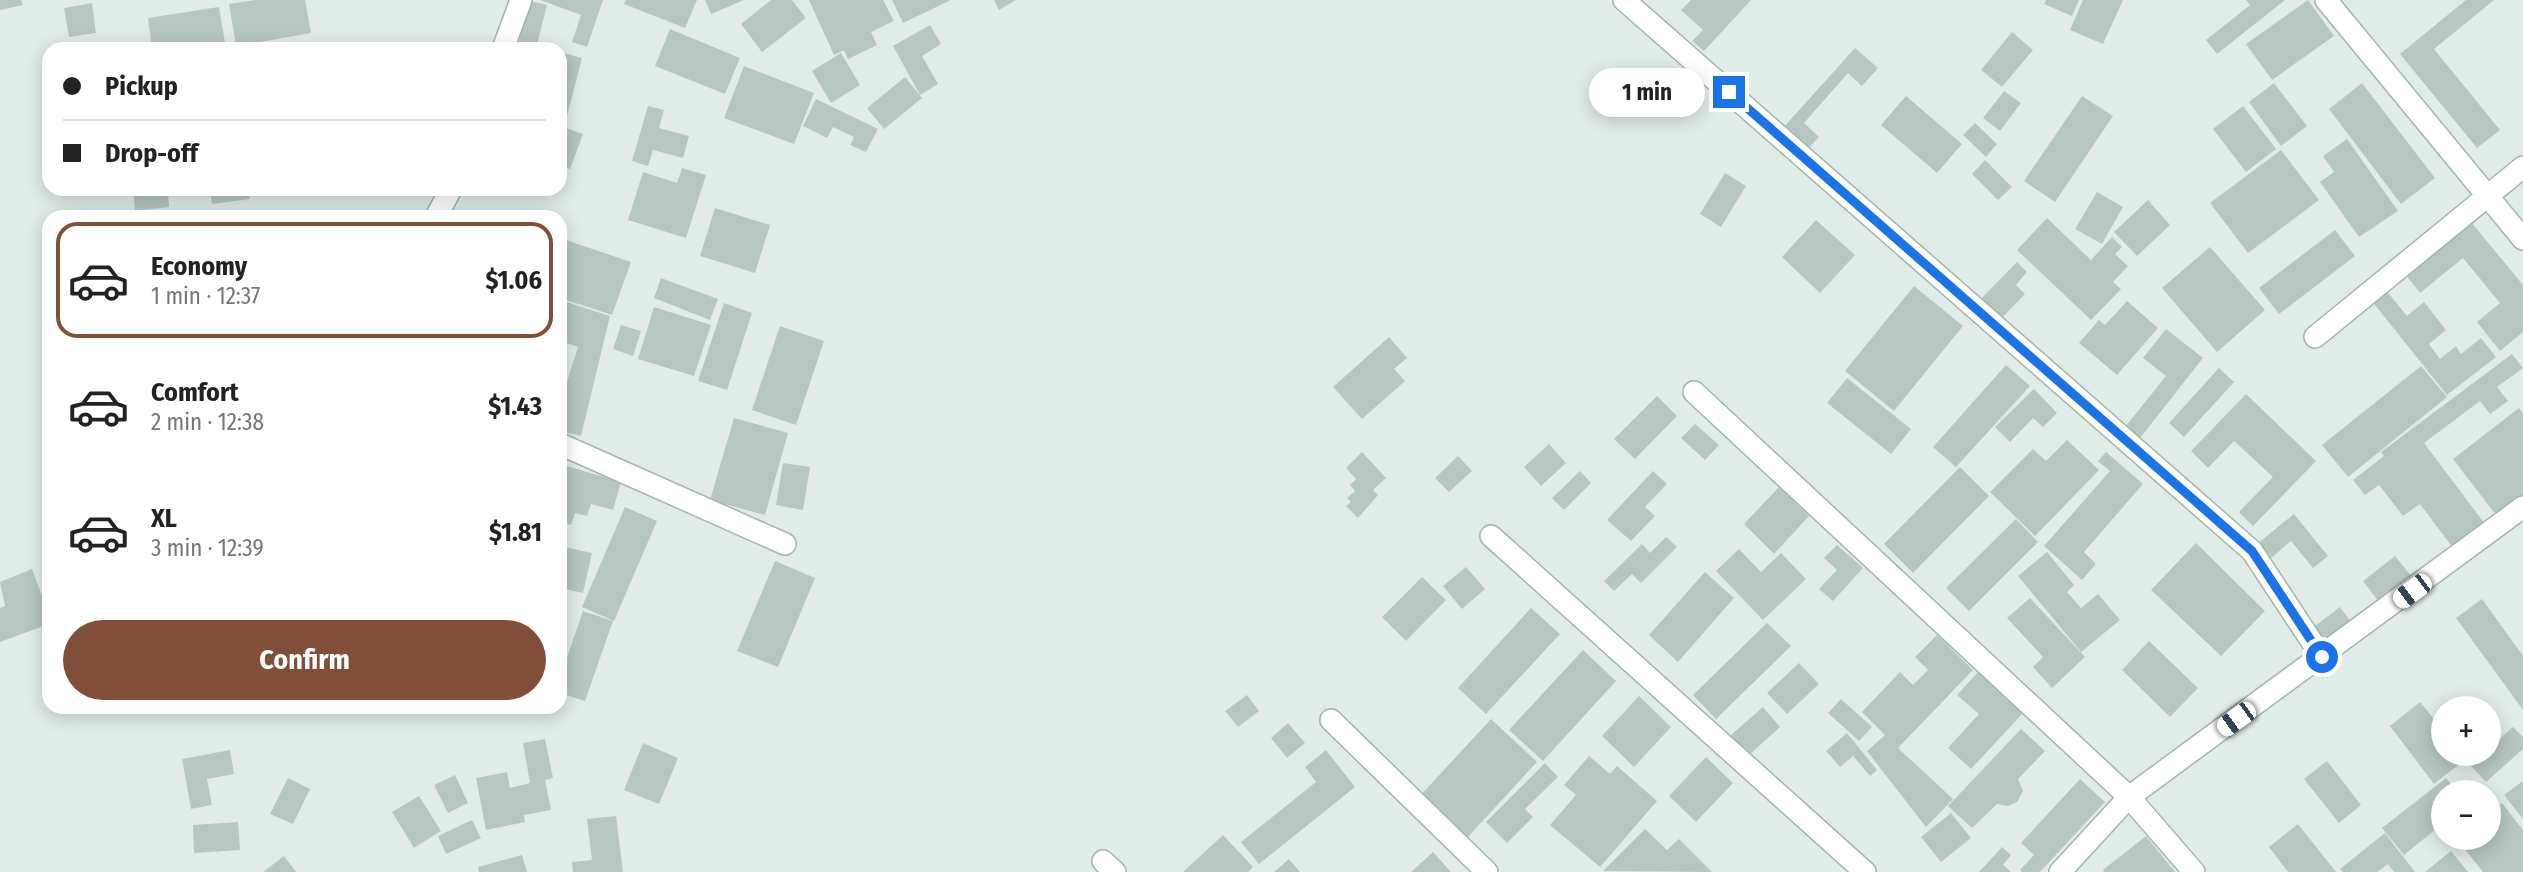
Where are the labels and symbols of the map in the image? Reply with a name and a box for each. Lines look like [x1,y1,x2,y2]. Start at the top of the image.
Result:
callout: 1 min [1589,68,1704,116]
route end [1713,76,1745,108]
car [2389,570,2436,612]
route start [2306,641,2338,673]
car [2213,698,2260,740]

